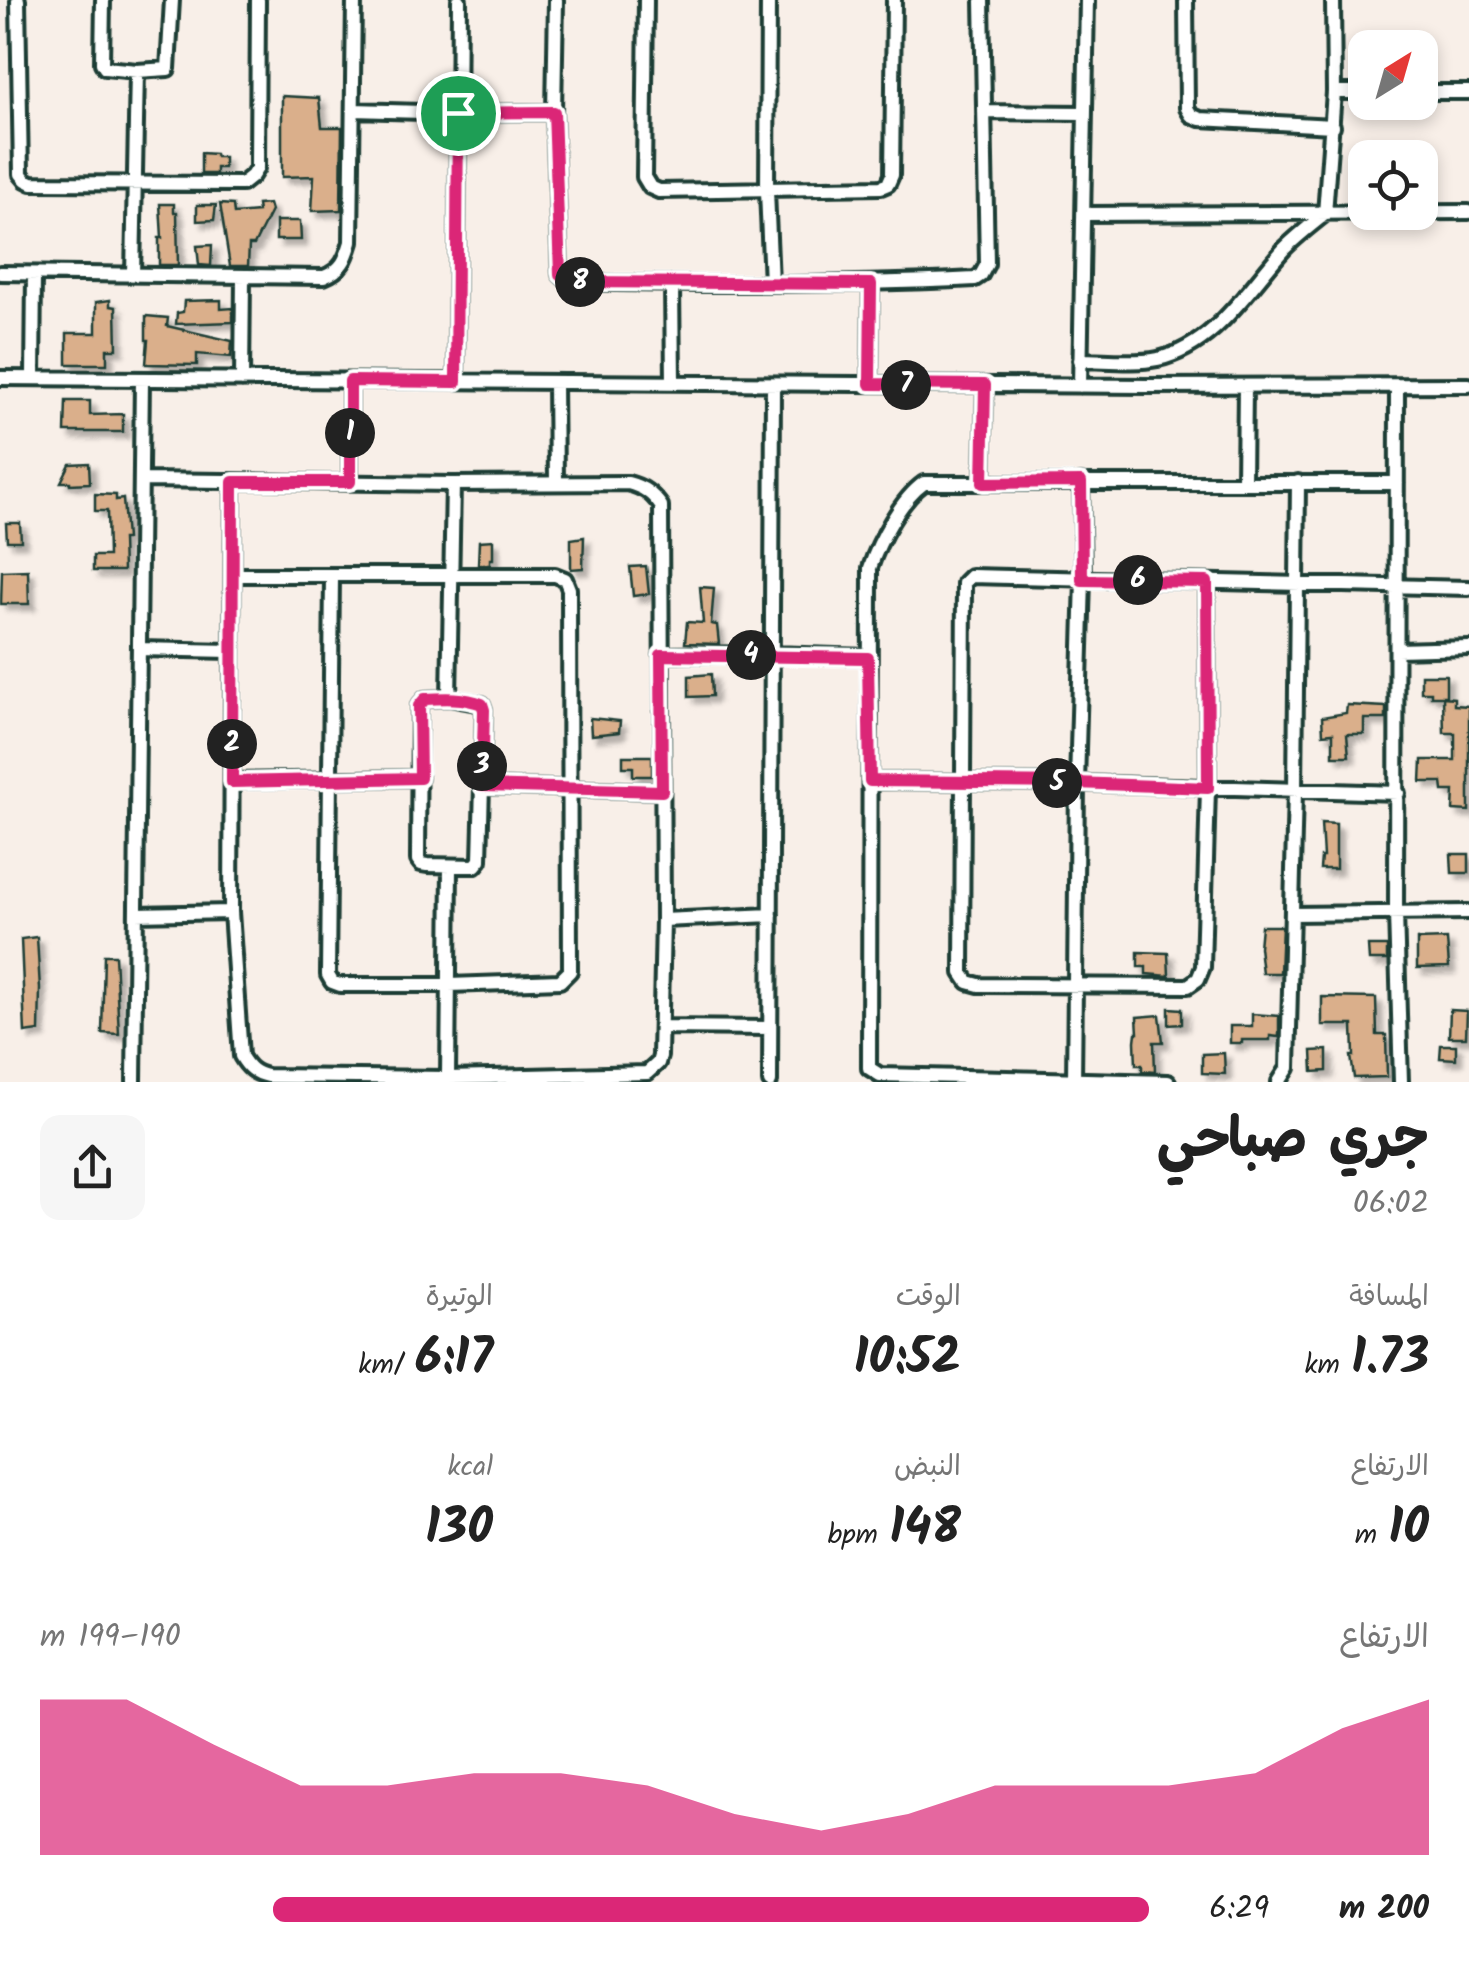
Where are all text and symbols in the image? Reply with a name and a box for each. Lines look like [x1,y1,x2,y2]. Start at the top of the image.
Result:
north arrow [1348,30,1438,120]
map controls [1348,30,1438,230]
pin [416,71,501,156]
icon: arrive [431,86,486,141]
button: locate [1348,140,1438,230]
pin: 8 [555,257,605,307]
text: 8 [572,259,588,304]
pin: 7 [881,360,931,410]
text: 7 [899,362,913,407]
pin: 1 [325,408,375,458]
text: 1 [346,410,354,455]
pin: 6 [1113,555,1163,605]
text: 6 [1130,557,1146,602]
pin: 4 [726,630,776,680]
text: 4 [743,632,759,677]
pin: 2 [207,719,257,769]
text: 2 [224,721,240,766]
pin: 3 [457,741,507,791]
text: 3 [474,743,490,788]
pin: 5 [1032,758,1082,808]
text: 5 [1050,760,1064,805]
text: جري صباحي [1157,1098,1429,1185]
button: share [40,1115,145,1220]
text: 06:02 [1353,1179,1429,1230]
text: الوتيرة [425,1275,493,1320]
text: الوقت [896,1275,961,1320]
text: المسافة [1349,1275,1429,1320]
text: 6:17 [415,1320,493,1400]
text: 10:52 [854,1320,961,1400]
text: 1.73 [1351,1320,1429,1400]
text: /km [358,1343,415,1388]
text: km [1304,1343,1351,1388]
text: kcal [447,1445,493,1490]
text: النبض [894,1445,961,1490]
text: الارتفاع [1350,1445,1429,1490]
text: 130 [425,1490,493,1570]
text: 148 [889,1490,961,1570]
text: 10 [1388,1490,1429,1570]
text: bpm [828,1513,889,1558]
text: m [1355,1513,1388,1558]
text: 190–199 m [40,1612,181,1663]
text: الارتفاع [1339,1613,1429,1664]
text: 6:29 [1209,1884,1269,1935]
text: 200 m [1339,1884,1429,1935]

